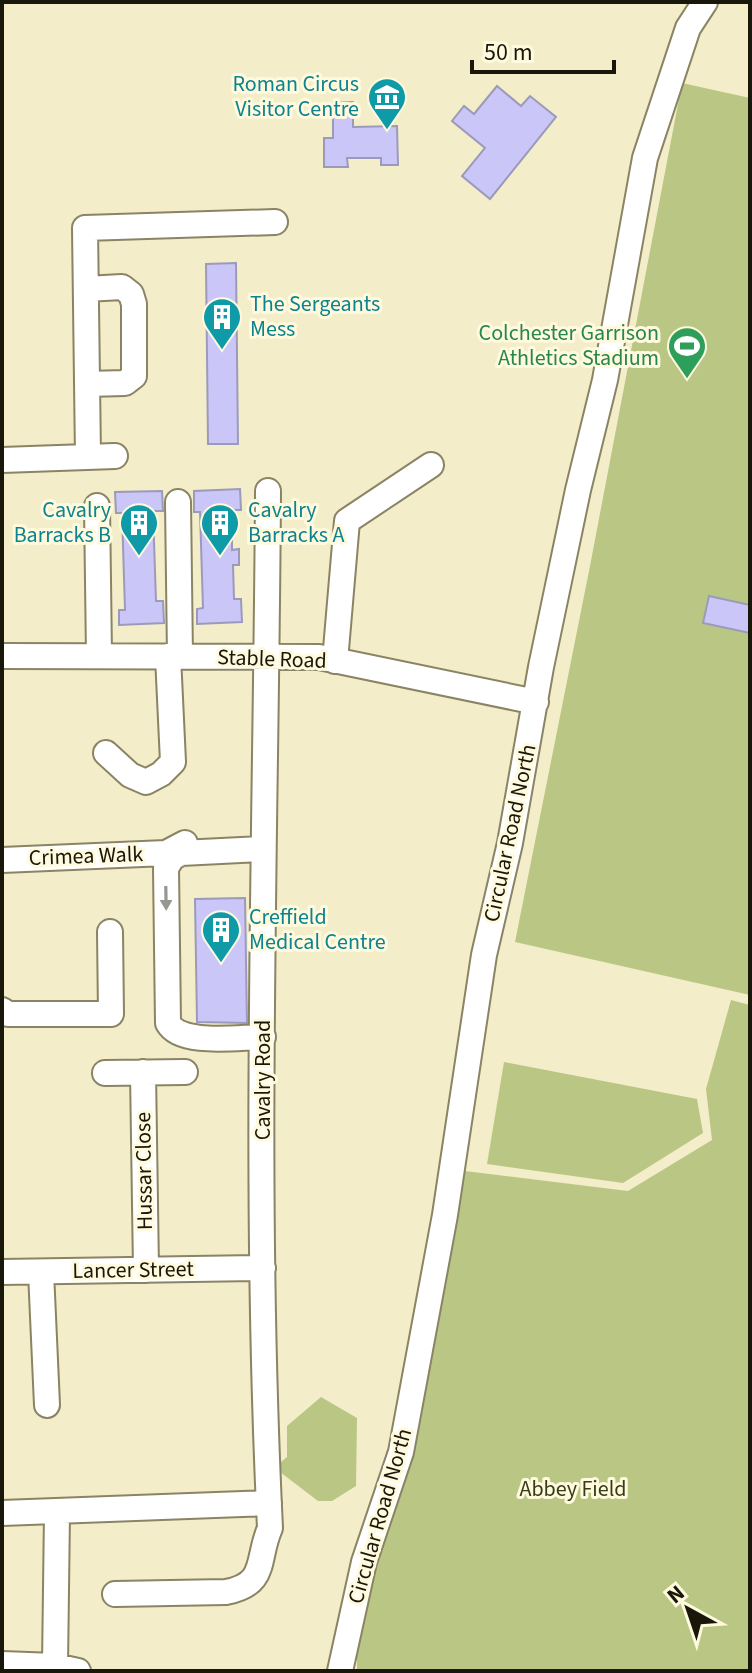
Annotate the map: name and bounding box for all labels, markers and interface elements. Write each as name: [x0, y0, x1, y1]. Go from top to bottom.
scale bar: [472, 24, 614, 74]
text: 50 m: [484, 35, 533, 70]
place label: Roman Circus Visitor Centre: [232, 68, 359, 125]
museum icon: Roman Circus Visitor Centre: [366, 76, 408, 131]
place label: The Sergeants Mess: [250, 288, 380, 345]
building icon: The Sergeants Mess: [201, 296, 243, 351]
place label: Colchester Garrison Athletics Stadium: [479, 317, 659, 374]
sports icon: Colchester Garrison Athletics Stadium: [666, 325, 708, 380]
place label: Cavalry Barracks B: [14, 494, 112, 551]
place label: Cavalry Barracks A: [248, 494, 344, 551]
building icon: Cavalry Barracks B: [118, 502, 160, 557]
building icon: Cavalry Barracks A: [199, 502, 241, 557]
street label: Stable Road: [217, 641, 327, 677]
street label: Circular Road North: [476, 741, 544, 925]
street label: Crimea Walk: [28, 838, 144, 874]
one-way arrow: [160, 886, 172, 911]
place label: Creffield Medical Centre: [249, 901, 386, 958]
building icon: Creffield Medical Centre: [200, 909, 242, 964]
street label: Cavalry Road: [247, 1020, 279, 1140]
street label: Hussar Close: [127, 1112, 161, 1230]
street label: Lancer Street: [72, 1253, 195, 1287]
street label: Circular Road North: [340, 1425, 420, 1607]
park label: Abbey Field: [520, 1473, 627, 1505]
north arrow: [648, 1569, 728, 1649]
text: N: [660, 1577, 692, 1611]

